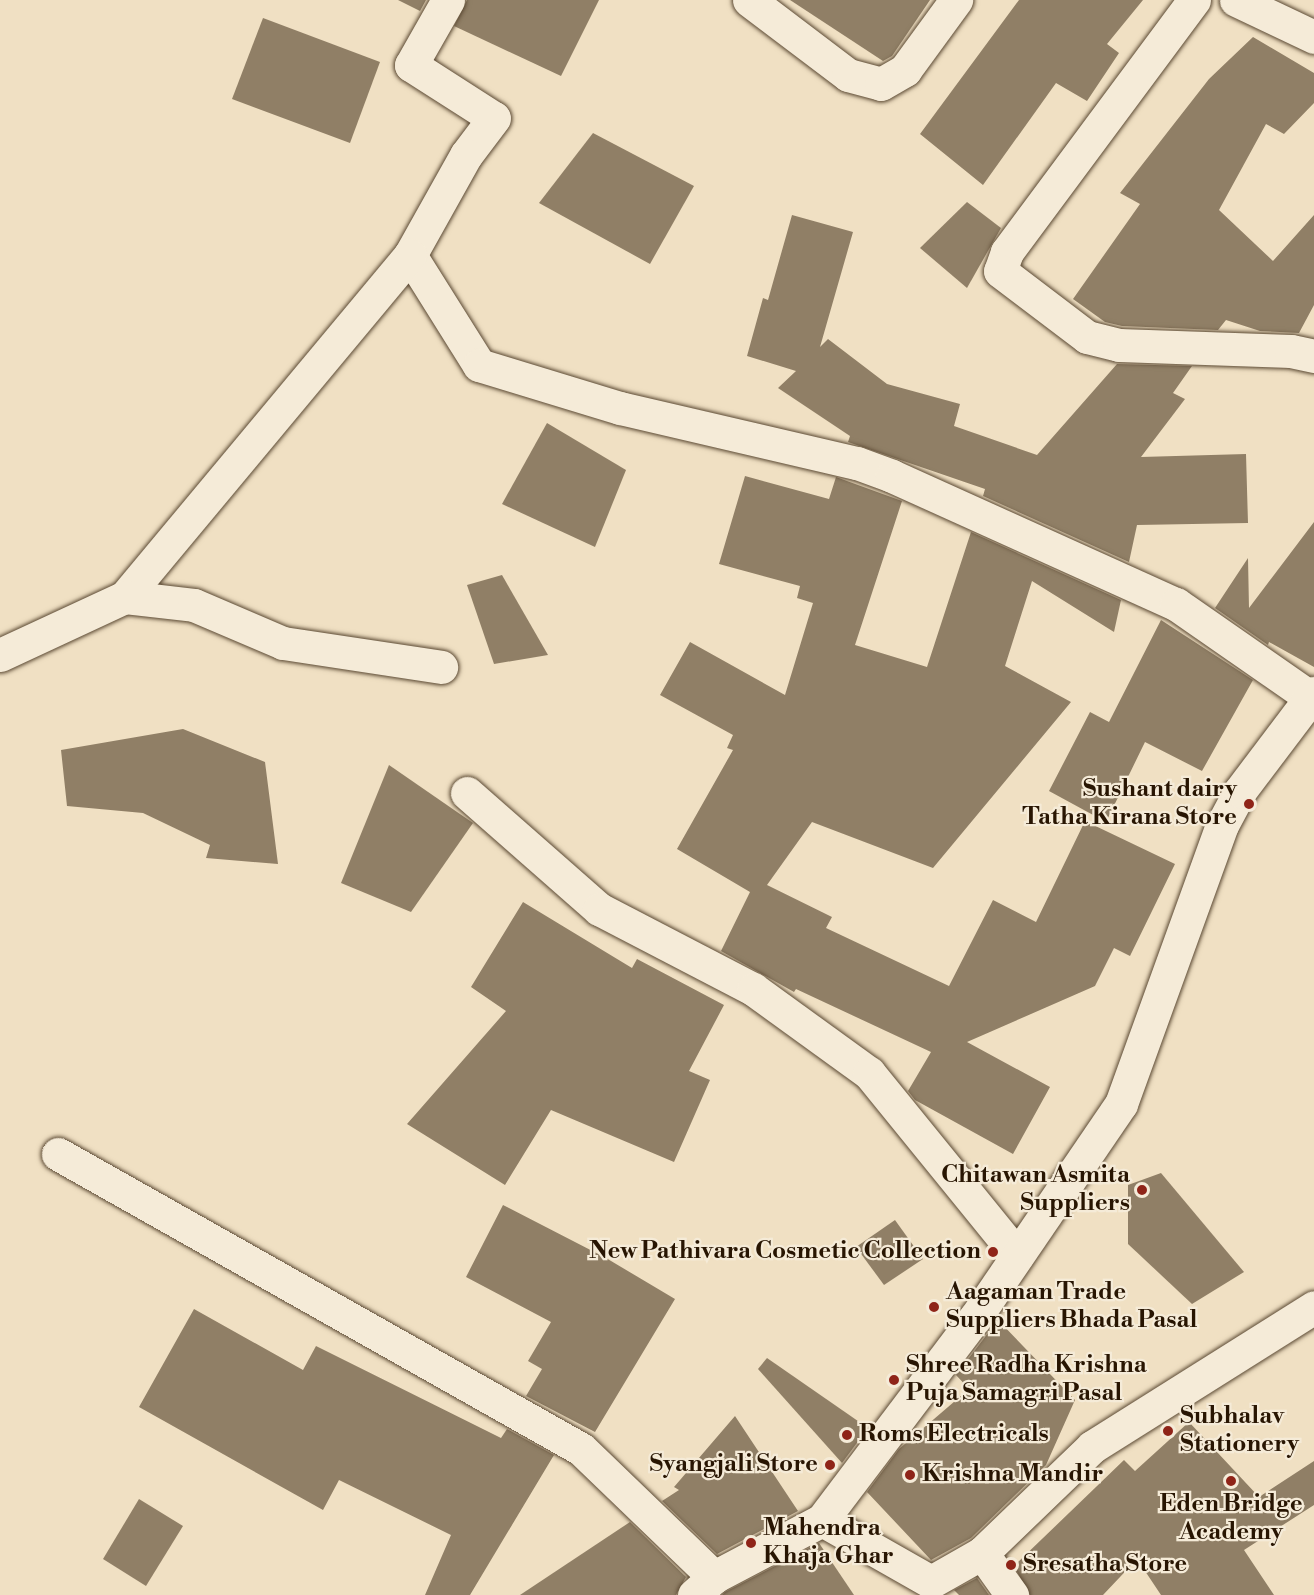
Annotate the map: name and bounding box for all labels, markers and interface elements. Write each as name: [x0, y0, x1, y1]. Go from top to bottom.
place label: Sushant dairy Tatha Kirana Store: [1022, 776, 1237, 832]
marker: Sushant dairy Tatha Kirana Store: [1242, 797, 1256, 811]
place label: Chitawan Asmita Suppliers: [941, 1162, 1130, 1218]
marker: Chitawan Asmita Suppliers: [1135, 1183, 1149, 1197]
place label: New Pathivara Cosmetic Collection: [589, 1238, 981, 1266]
marker: New Pathivara Cosmetic Collection: [986, 1245, 1000, 1259]
place label: Aagaman Trade Suppliers Bhada Pasal: [946, 1279, 1197, 1335]
marker: Aagaman Trade Suppliers Bhada Pasal: [927, 1300, 941, 1314]
place label: Shree Radha Krishna Puja Samagri Pasal: [906, 1352, 1147, 1408]
marker: Shree Radha Krishna Puja Samagri Pasal: [887, 1373, 901, 1387]
place label: Subhalav Stationery: [1180, 1403, 1299, 1459]
place label: Roms Electricals: [859, 1421, 1049, 1449]
marker: Subhalav Stationery: [1161, 1424, 1175, 1438]
marker: Roms Electricals: [840, 1428, 854, 1442]
place label: Syangjali Store: [650, 1451, 818, 1479]
marker: Syangjali Store: [823, 1458, 837, 1472]
place label: Krishna Mandir: [922, 1461, 1103, 1489]
marker: Krishna Mandir: [903, 1468, 917, 1482]
marker: Eden Bridge Academy: [1224, 1474, 1238, 1488]
place label: Eden Bridge Academy: [1159, 1491, 1303, 1547]
place label: Mahendra Khaja Ghar: [763, 1515, 894, 1571]
marker: Mahendra Khaja Ghar: [744, 1536, 758, 1550]
place label: Sresatha Store: [1023, 1551, 1187, 1579]
marker: Sresatha Store: [1004, 1558, 1018, 1572]

